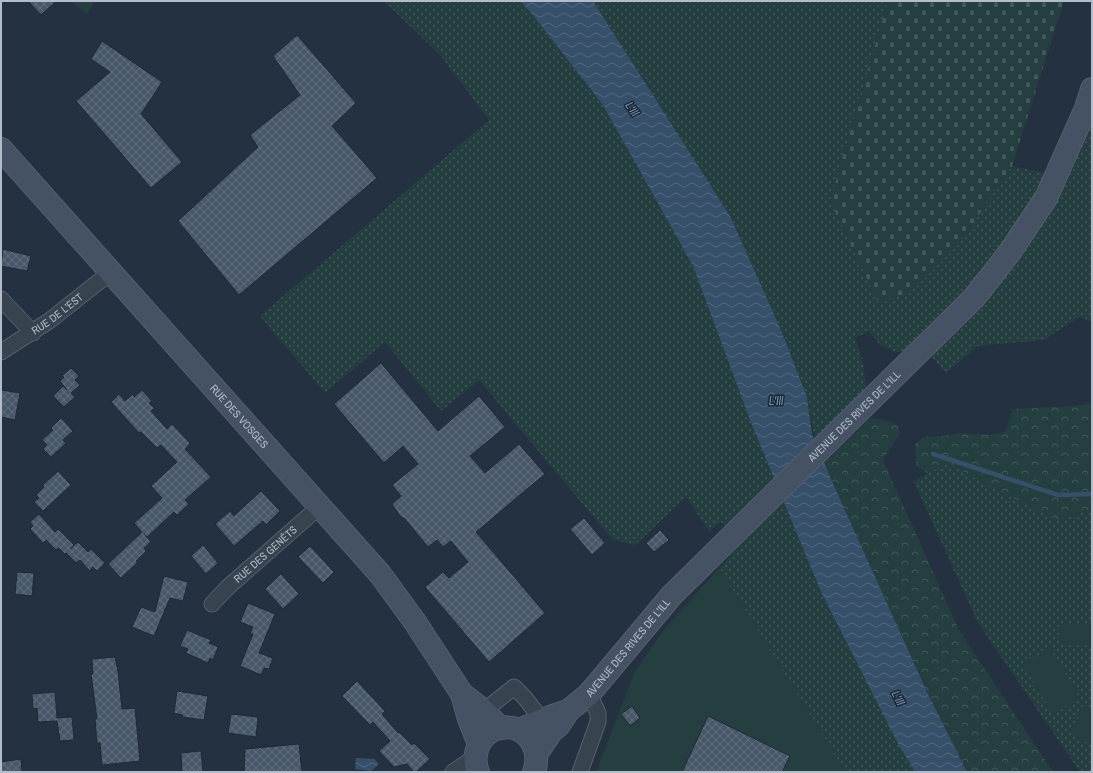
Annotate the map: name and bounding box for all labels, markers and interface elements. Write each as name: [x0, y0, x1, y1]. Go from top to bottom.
water label: L'Ill: [621, 99, 643, 120]
street label: RUE DE L'EST: [29, 290, 86, 338]
street label: AVENUE DES RIVES DE L'ILL: [804, 367, 903, 465]
street label: RUE DES VOSGES: [207, 381, 271, 451]
water label: L'Ill: [769, 393, 784, 409]
street label: RUE DES GENÊTS: [231, 523, 300, 586]
street label: AVENUE DES RIVES DE L'ILL: [582, 596, 673, 700]
water label: L'Ill: [888, 688, 909, 709]

